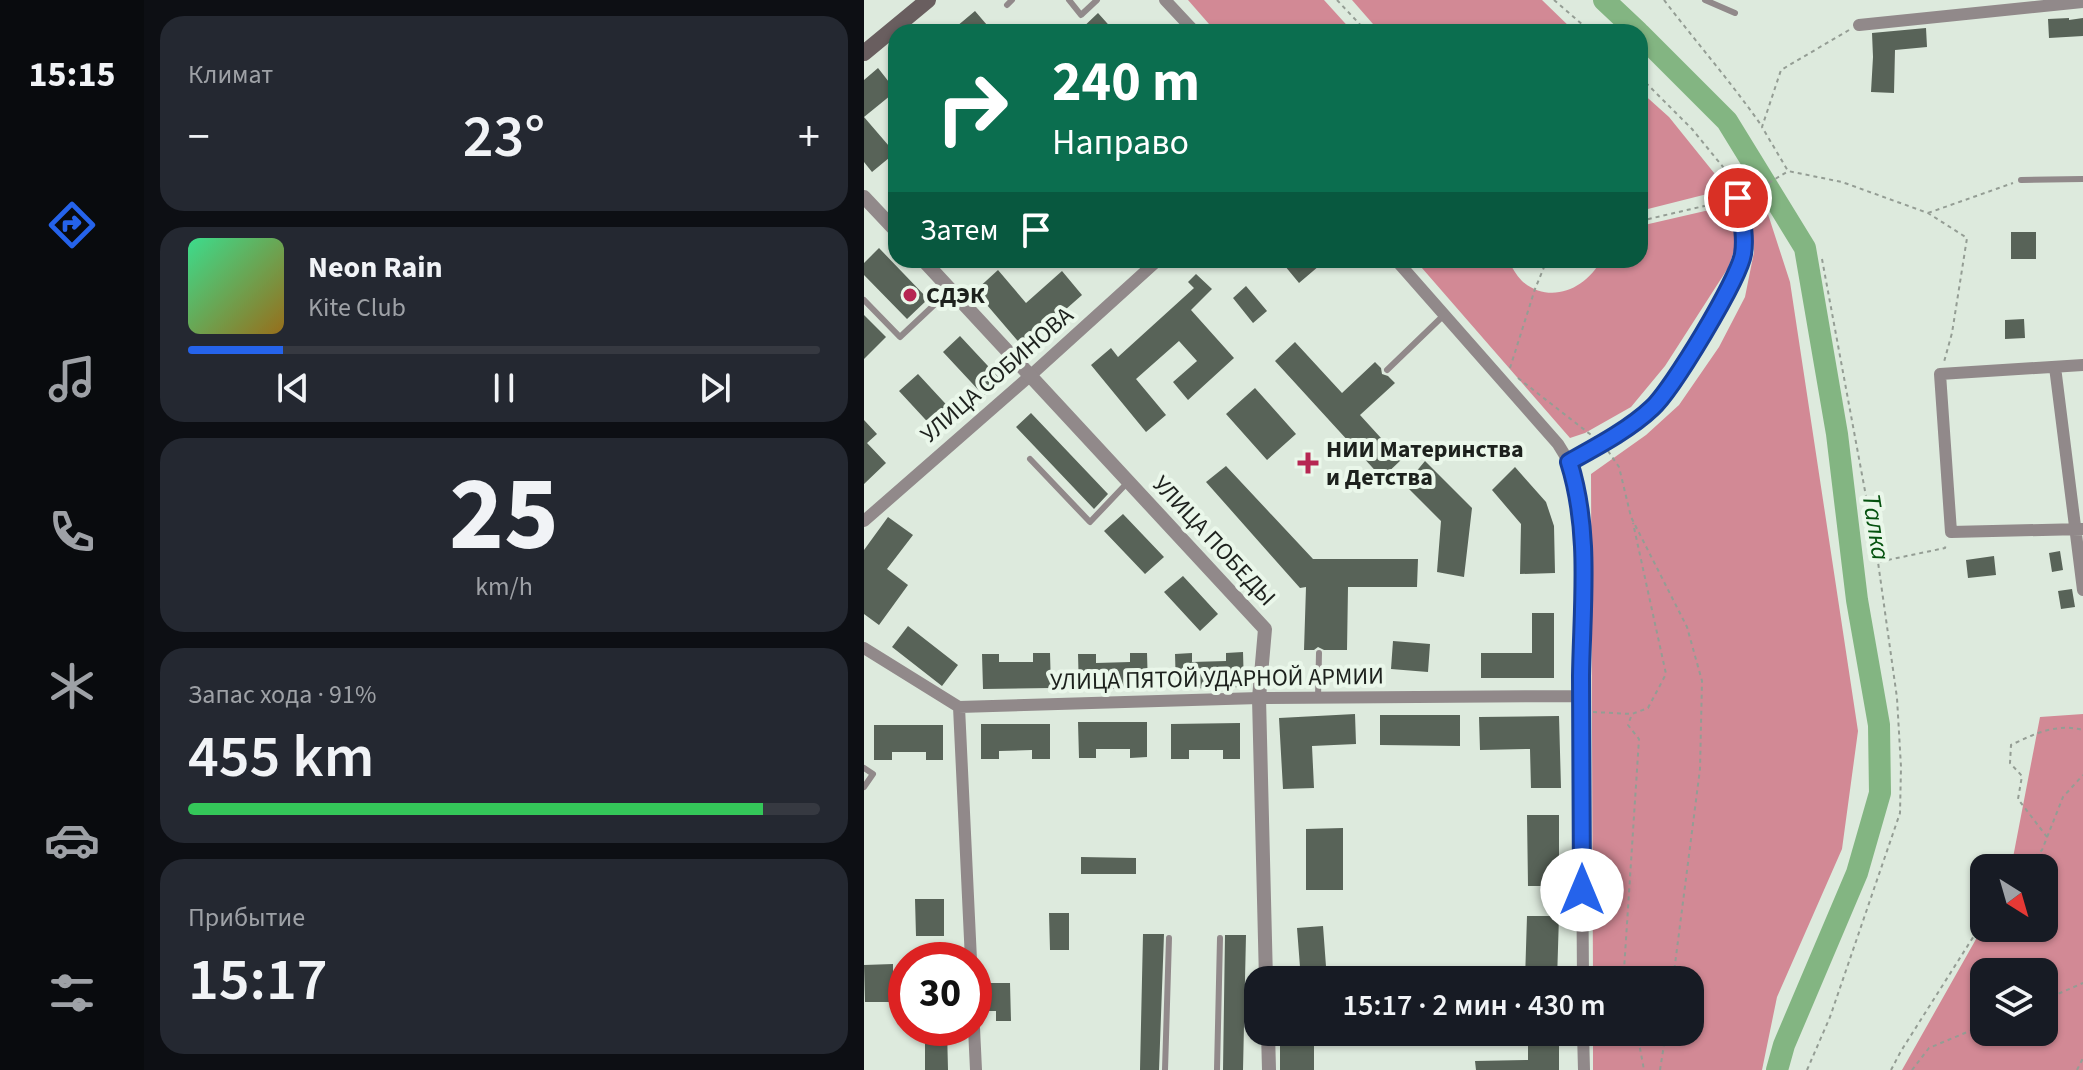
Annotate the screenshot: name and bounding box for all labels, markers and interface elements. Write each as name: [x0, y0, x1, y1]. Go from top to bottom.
text: 240 m: [1052, 43, 1200, 122]
text: 15:15: [29, 49, 115, 100]
text: Климат: [188, 56, 273, 93]
icon: right: [920, 56, 1024, 160]
text: 23°: [463, 95, 545, 180]
text: −: [188, 106, 210, 169]
text: +: [798, 106, 820, 169]
text: Направо: [1052, 117, 1189, 168]
pin: [1704, 164, 1772, 232]
icon: arrive: [1716, 176, 1760, 220]
icon: directions: [44, 197, 100, 253]
icon: arrive: [1014, 208, 1058, 252]
text: Затем: [920, 209, 998, 252]
text: Neon Rain: [308, 246, 443, 289]
place label: СДЭК: [926, 278, 985, 313]
marker: СДЭК: [901, 286, 919, 304]
text: Kite Club: [308, 289, 406, 326]
street label: УЛИЦА СОБИНОВА: [913, 299, 1081, 451]
icon: music: [44, 351, 100, 407]
icon: previous: [271, 366, 315, 410]
icon: pause: [482, 366, 526, 410]
icon: next: [693, 366, 737, 410]
place label: НИИ Материнства и Детства: [1326, 432, 1524, 495]
text: 25: [449, 442, 559, 590]
marker: НИИ Материнства и Детства: [1297, 452, 1319, 474]
street label: УЛИЦА ПОБЕДЫ: [1144, 468, 1284, 614]
water label: Талка: [1852, 491, 1900, 563]
icon: phone: [44, 504, 100, 560]
text: km/h: [475, 568, 533, 605]
icon: climate: [44, 658, 100, 714]
street label: УЛИЦА ПЯТОЙ УДАРНОЙ АРМИИ: [1050, 659, 1384, 699]
text: Запас хода · 91%: [188, 676, 376, 713]
text: 455 km: [188, 715, 374, 800]
icon: car: [44, 812, 100, 868]
position arrow: [1540, 848, 1624, 932]
north arrow: [1970, 854, 2058, 942]
map controls: [1970, 854, 2058, 1046]
text: Прибытие: [188, 899, 305, 936]
text: 15:17: [188, 938, 328, 1023]
speed limit sign: 30: [888, 942, 992, 1046]
button: layers: [1970, 958, 2058, 1046]
icon: filters: [44, 965, 100, 1021]
text: 15:17 · 2 мин · 430 m: [1343, 984, 1605, 1027]

